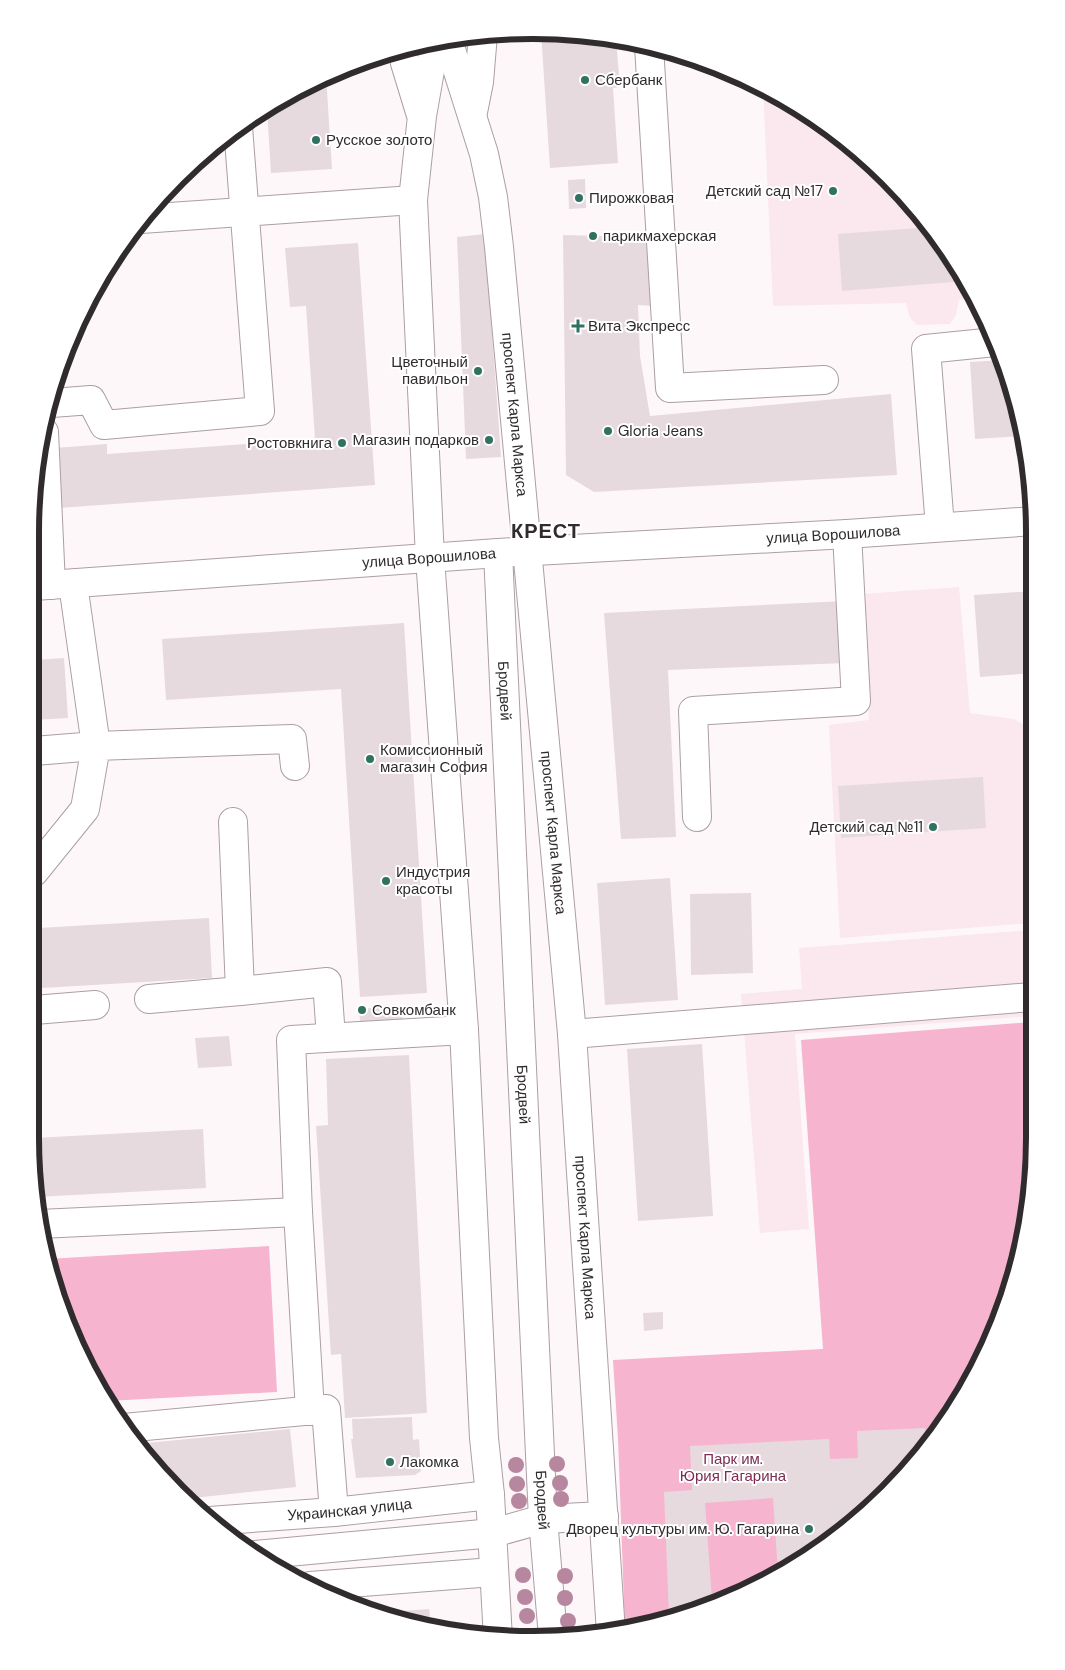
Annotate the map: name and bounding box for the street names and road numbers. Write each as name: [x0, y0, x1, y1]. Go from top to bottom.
street label: проспект Карла Маркса: [497, 332, 532, 498]
street label: улица Ворошилова: [766, 520, 902, 548]
street label: улица Ворошилова: [361, 543, 497, 573]
street label: Бродвей: [493, 661, 516, 721]
street label: проспект Карла Маркса: [536, 750, 571, 916]
street label: Бродвей: [512, 1064, 535, 1125]
street label: проспект Карла Маркса: [570, 1155, 601, 1321]
street label: Бродвей: [531, 1470, 554, 1531]
street label: Украинская улица: [287, 1494, 413, 1525]

